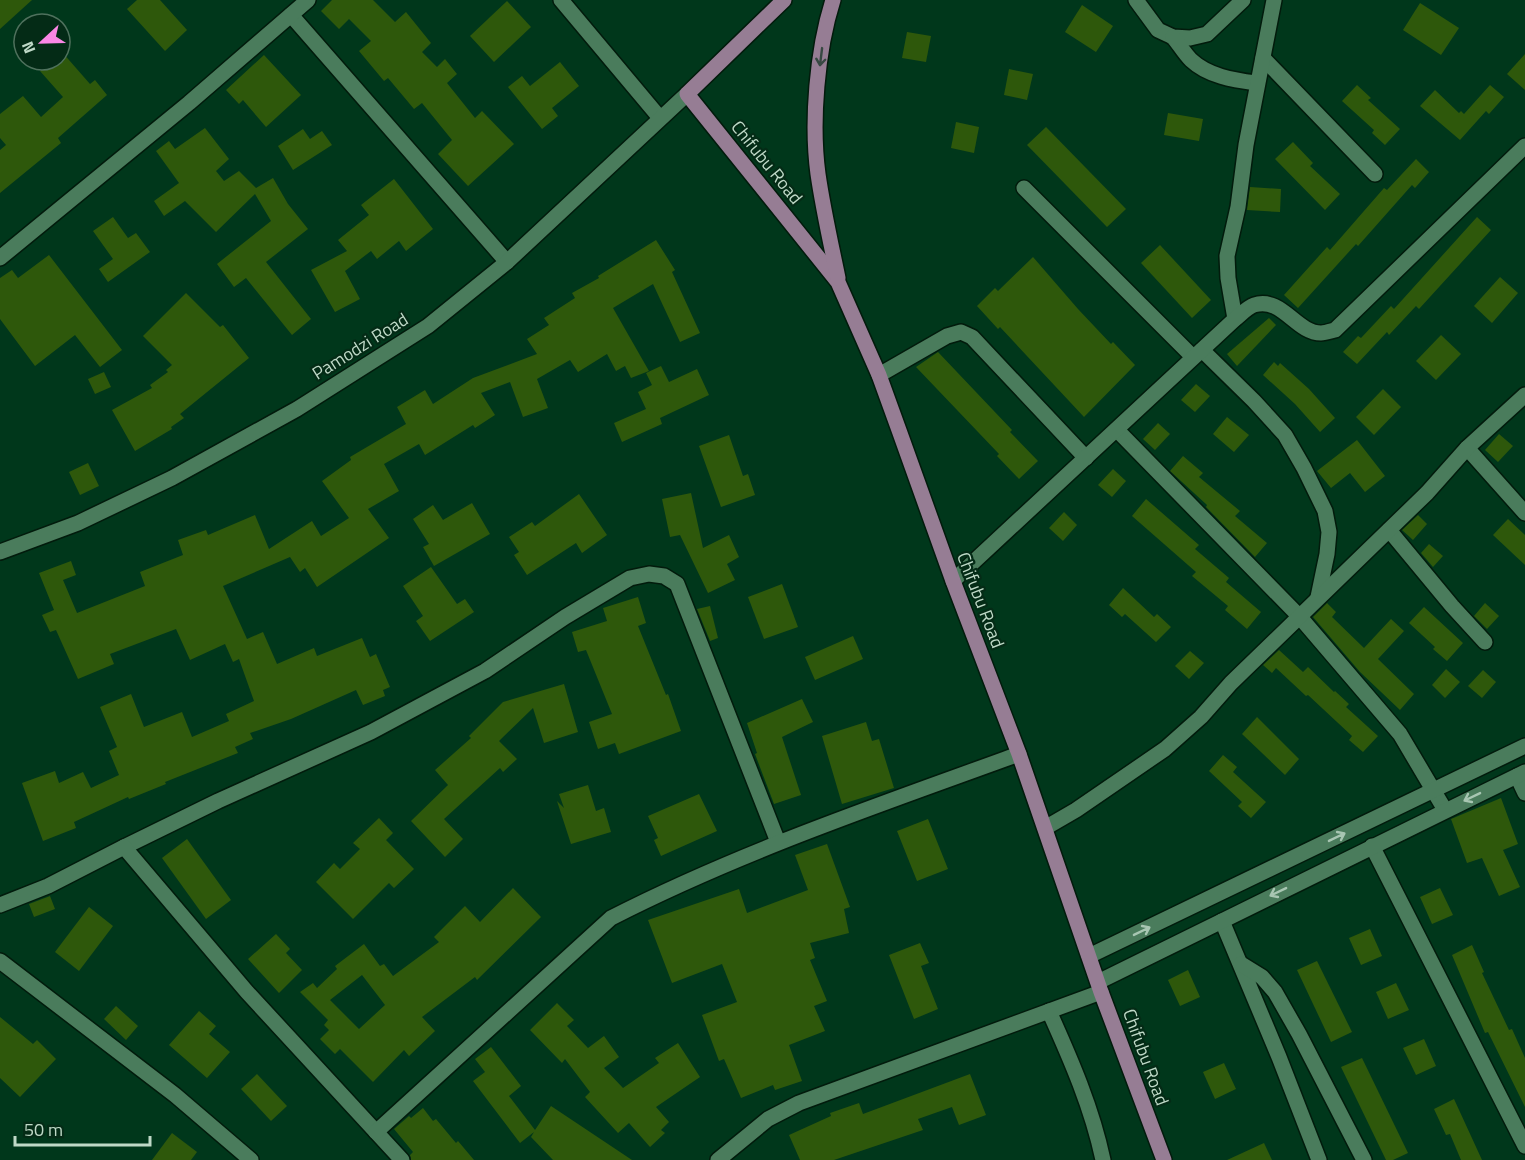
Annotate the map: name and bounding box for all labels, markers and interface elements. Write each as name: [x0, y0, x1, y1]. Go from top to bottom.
north arrow: [12, 12, 72, 72]
text: N: [15, 38, 41, 57]
one-way arrow: [815, 47, 826, 66]
street label: Chifubu Road: [725, 114, 809, 210]
street label: Pamodzi Road: [307, 306, 413, 386]
street label: Chifubu Road: [950, 548, 1012, 652]
one-way arrow: [1464, 792, 1482, 804]
one-way arrow: [1327, 831, 1345, 843]
one-way arrow: [1270, 887, 1288, 898]
one-way arrow: [1132, 924, 1150, 936]
street label: Chifubu Road: [1116, 1005, 1176, 1109]
scale bar: [15, 1109, 150, 1147]
text: 50 m: [24, 1116, 63, 1143]

